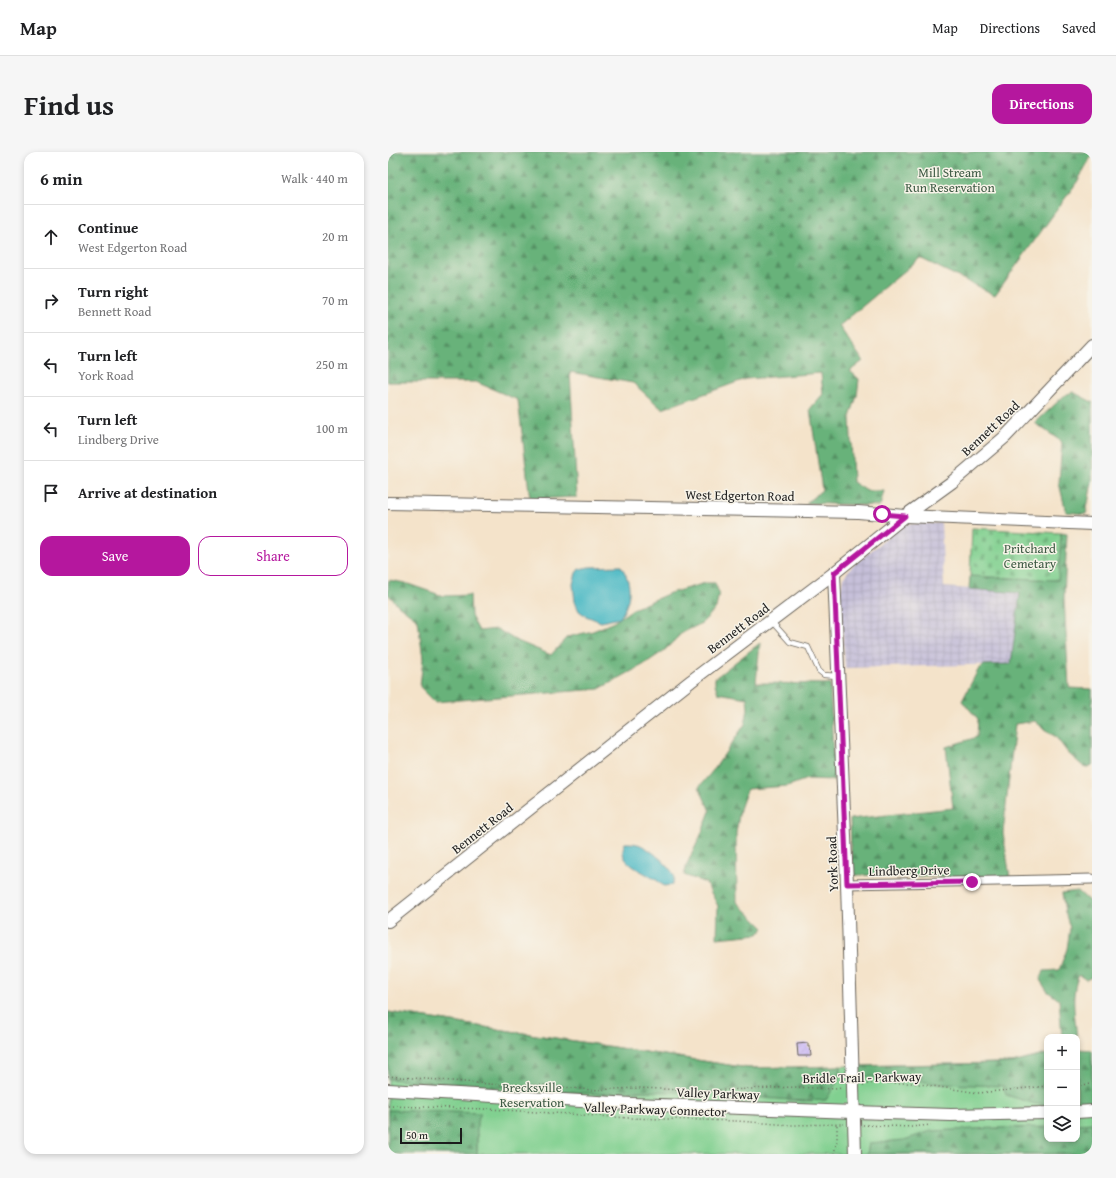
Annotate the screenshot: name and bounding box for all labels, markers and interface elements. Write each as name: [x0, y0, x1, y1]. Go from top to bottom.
text: Map: [20, 14, 57, 42]
text: Map: [932, 18, 958, 38]
text: Directions: [980, 18, 1040, 38]
text: Saved: [1062, 18, 1096, 38]
text: Find us: [24, 84, 114, 125]
button: Directions: [992, 84, 1092, 124]
park label: Mill Stream Run Reservation: [905, 163, 995, 197]
text: 6 min: [40, 166, 82, 191]
text: Walk · 440 m: [281, 169, 348, 188]
text: Continue: [78, 217, 139, 238]
icon: ahead: [40, 226, 62, 248]
text: 20 m: [322, 227, 348, 246]
text: West Edgerton Road: [78, 238, 187, 257]
text: Turn right: [78, 281, 149, 302]
icon: right: [40, 290, 62, 312]
text: 70 m: [322, 291, 348, 310]
text: Bennett Road: [78, 302, 151, 321]
text: Turn left: [78, 345, 137, 366]
icon: left: [40, 354, 62, 376]
text: 250 m: [316, 355, 348, 374]
text: York Road: [78, 366, 134, 385]
street label: Bennett Road: [957, 396, 1024, 460]
text: Turn left: [78, 409, 137, 430]
icon: left: [40, 418, 62, 440]
text: 100 m: [316, 419, 348, 438]
text: Lindberg Drive: [78, 430, 159, 449]
icon: arrive: [40, 482, 62, 504]
text: Arrive at destination: [78, 482, 217, 503]
street label: West Edgerton Road: [685, 485, 795, 506]
route start: [873, 505, 891, 523]
button: Save: [40, 536, 190, 576]
button: Share: [198, 536, 348, 576]
park label: Pritchard Cemetary: [1004, 539, 1057, 573]
street label: Bennett Road: [703, 599, 773, 658]
street label: Bennett Road: [448, 798, 517, 858]
street label: York Road: [822, 836, 843, 892]
street label: Lindberg Drive: [868, 860, 950, 881]
route end: [963, 873, 981, 891]
map controls: [1044, 1034, 1080, 1142]
button: +: [1044, 1034, 1080, 1070]
street label: Bridle Trail - Parkway: [802, 1067, 922, 1088]
button: −: [1044, 1070, 1080, 1106]
park label: Brecksville Reservation: [500, 1078, 565, 1112]
street label: Valley Parkway: [676, 1083, 760, 1104]
street label: Valley Parkway Connector: [583, 1098, 727, 1122]
button: layers: [1044, 1106, 1080, 1142]
scale bar: [400, 1126, 462, 1145]
text: 50 m: [406, 1127, 428, 1143]

